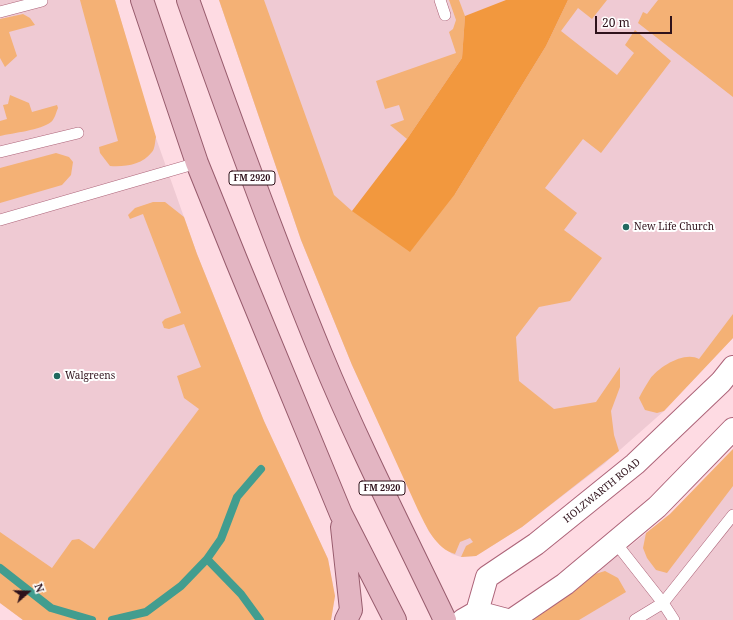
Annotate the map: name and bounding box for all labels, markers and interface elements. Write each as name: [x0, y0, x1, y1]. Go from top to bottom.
scale bar: [597, 8, 674, 34]
text: 20 m: [602, 14, 630, 31]
road number: FM 2920: [229, 171, 275, 185]
place label: New Life Church: [634, 221, 714, 233]
marker: New Life Church: [621, 222, 631, 232]
place label: Walgreens: [65, 370, 115, 382]
marker: Walgreens: [52, 371, 62, 381]
street label: HOLZWARTH ROAD: [561, 456, 643, 526]
road number: FM 2920: [359, 481, 405, 495]
north arrow: [8, 572, 48, 612]
text: N: [31, 581, 48, 594]

